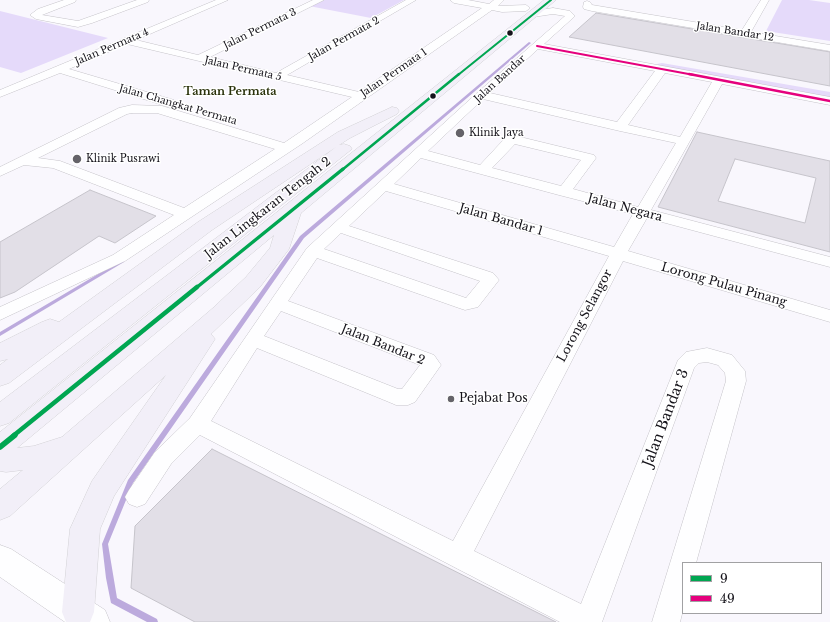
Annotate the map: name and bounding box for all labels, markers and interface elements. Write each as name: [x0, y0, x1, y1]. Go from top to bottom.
street label: Jalan Permata 3: [222, 6, 298, 52]
street label: Jalan Permata 2: [306, 15, 382, 63]
street label: Jalan Bandar 12: [695, 20, 775, 44]
street label: Jalan Permata 4: [73, 26, 151, 68]
unlabelled marker: [505, 28, 515, 38]
street label: Jalan Permata 1: [358, 46, 430, 100]
street label: Jalan Bandar: [472, 53, 528, 105]
street label: Jalan Permata 5: [203, 54, 283, 84]
street label: Jalan Changkat Permata: [118, 82, 238, 128]
district label: Taman Permata: [184, 85, 276, 99]
unlabelled marker: [428, 91, 438, 101]
marker: Klinik Jaya: [454, 127, 466, 139]
place label: Klinik Jaya: [469, 127, 524, 139]
marker: Klinik Pusrawi: [71, 153, 83, 165]
place label: Klinik Pusrawi: [86, 153, 160, 165]
street label: Jalan Lingkaran Tengah 2: [202, 154, 334, 262]
street label: Jalan Negara: [586, 191, 664, 225]
street label: Jalan Bandar 1: [457, 201, 545, 239]
street label: Lorong Pulau Pinang: [660, 260, 788, 310]
street label: Lorong Selangor: [554, 267, 616, 365]
street label: Jalan Bandar 2: [339, 322, 427, 368]
street label: Jalan Bandar 3: [640, 367, 692, 469]
place label: Pejabat Pos: [459, 392, 528, 406]
marker: Pejabat Pos: [446, 394, 456, 404]
legend: [682, 562, 822, 614]
text: 9: [720, 571, 728, 586]
text: 49: [720, 591, 735, 606]

